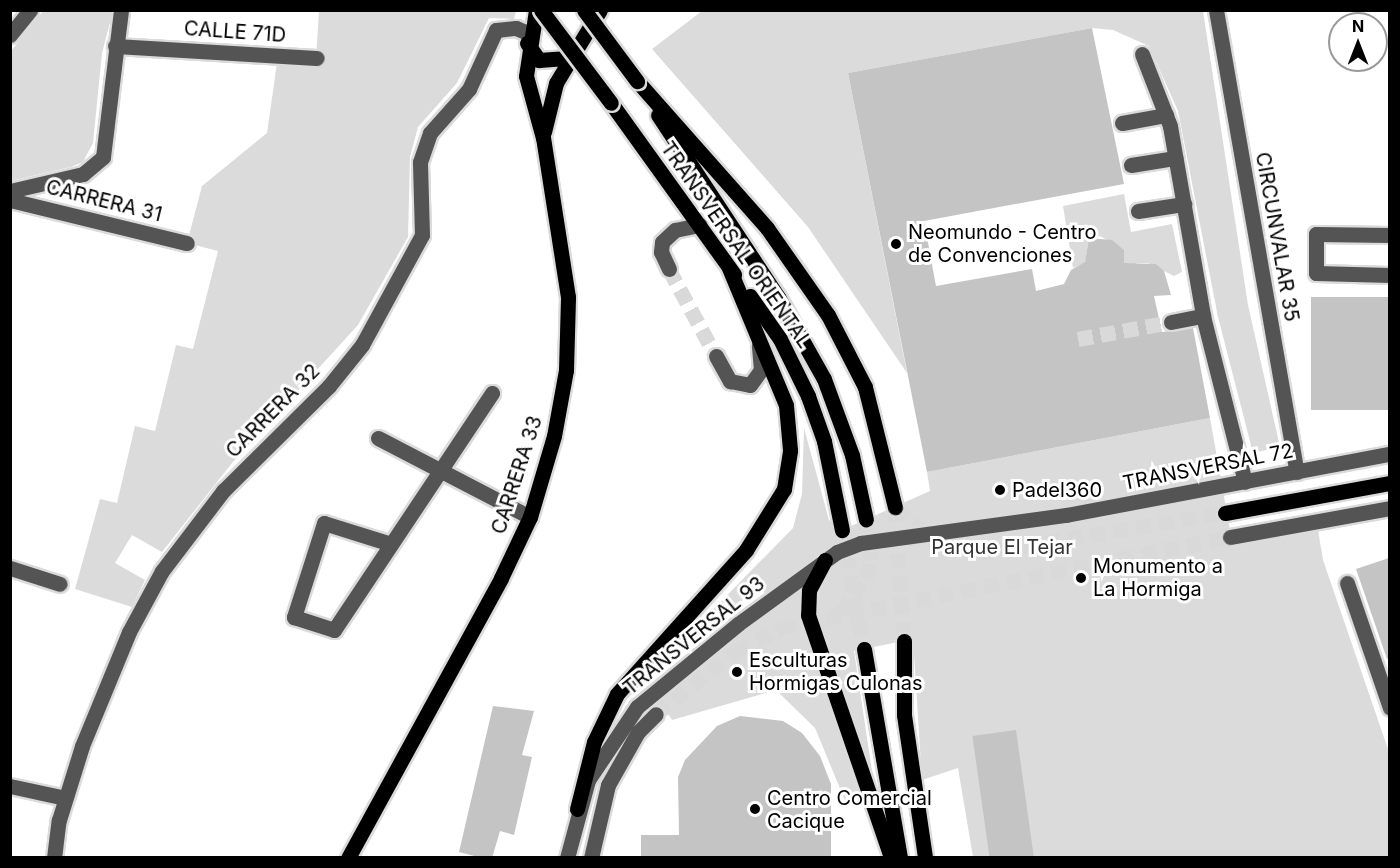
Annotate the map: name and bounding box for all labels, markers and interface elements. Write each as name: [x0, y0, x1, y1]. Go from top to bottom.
north arrow: [1328, 12, 1388, 72]
street label: CALLE 71D: [183, 16, 287, 48]
text: N: [1352, 16, 1364, 36]
street label: TRANSVERSAL ORIENTAL: [655, 137, 817, 353]
street label: CIRCUNVALAR 35: [1250, 150, 1304, 324]
street label: CARRERA 31: [44, 175, 164, 227]
place label: Neomundo - Centro de Convenciones: [908, 220, 1096, 267]
marker: Neomundo - Centro de Convenciones: [889, 237, 903, 251]
street label: CARRERA 32: [221, 359, 325, 463]
street label: CARRERA 33: [487, 413, 547, 537]
street label: TRANSVERSAL 72: [1121, 439, 1295, 495]
place label: Padel360: [1012, 478, 1102, 502]
marker: Padel360: [993, 483, 1007, 497]
park label: Parque El Tejar: [931, 535, 1073, 559]
place label: Monumento a La Hormiga: [1093, 554, 1223, 601]
marker: Monumento a La Hormiga: [1074, 571, 1088, 585]
street label: TRANSVERSAL 93: [619, 572, 769, 700]
place label: Esculturas Hormigas Culonas: [749, 648, 923, 695]
marker: Esculturas Hormigas Culonas: [730, 665, 744, 679]
place label: Centro Comercial Cacique: [767, 786, 932, 833]
marker: Centro Comercial Cacique: [748, 802, 762, 816]

